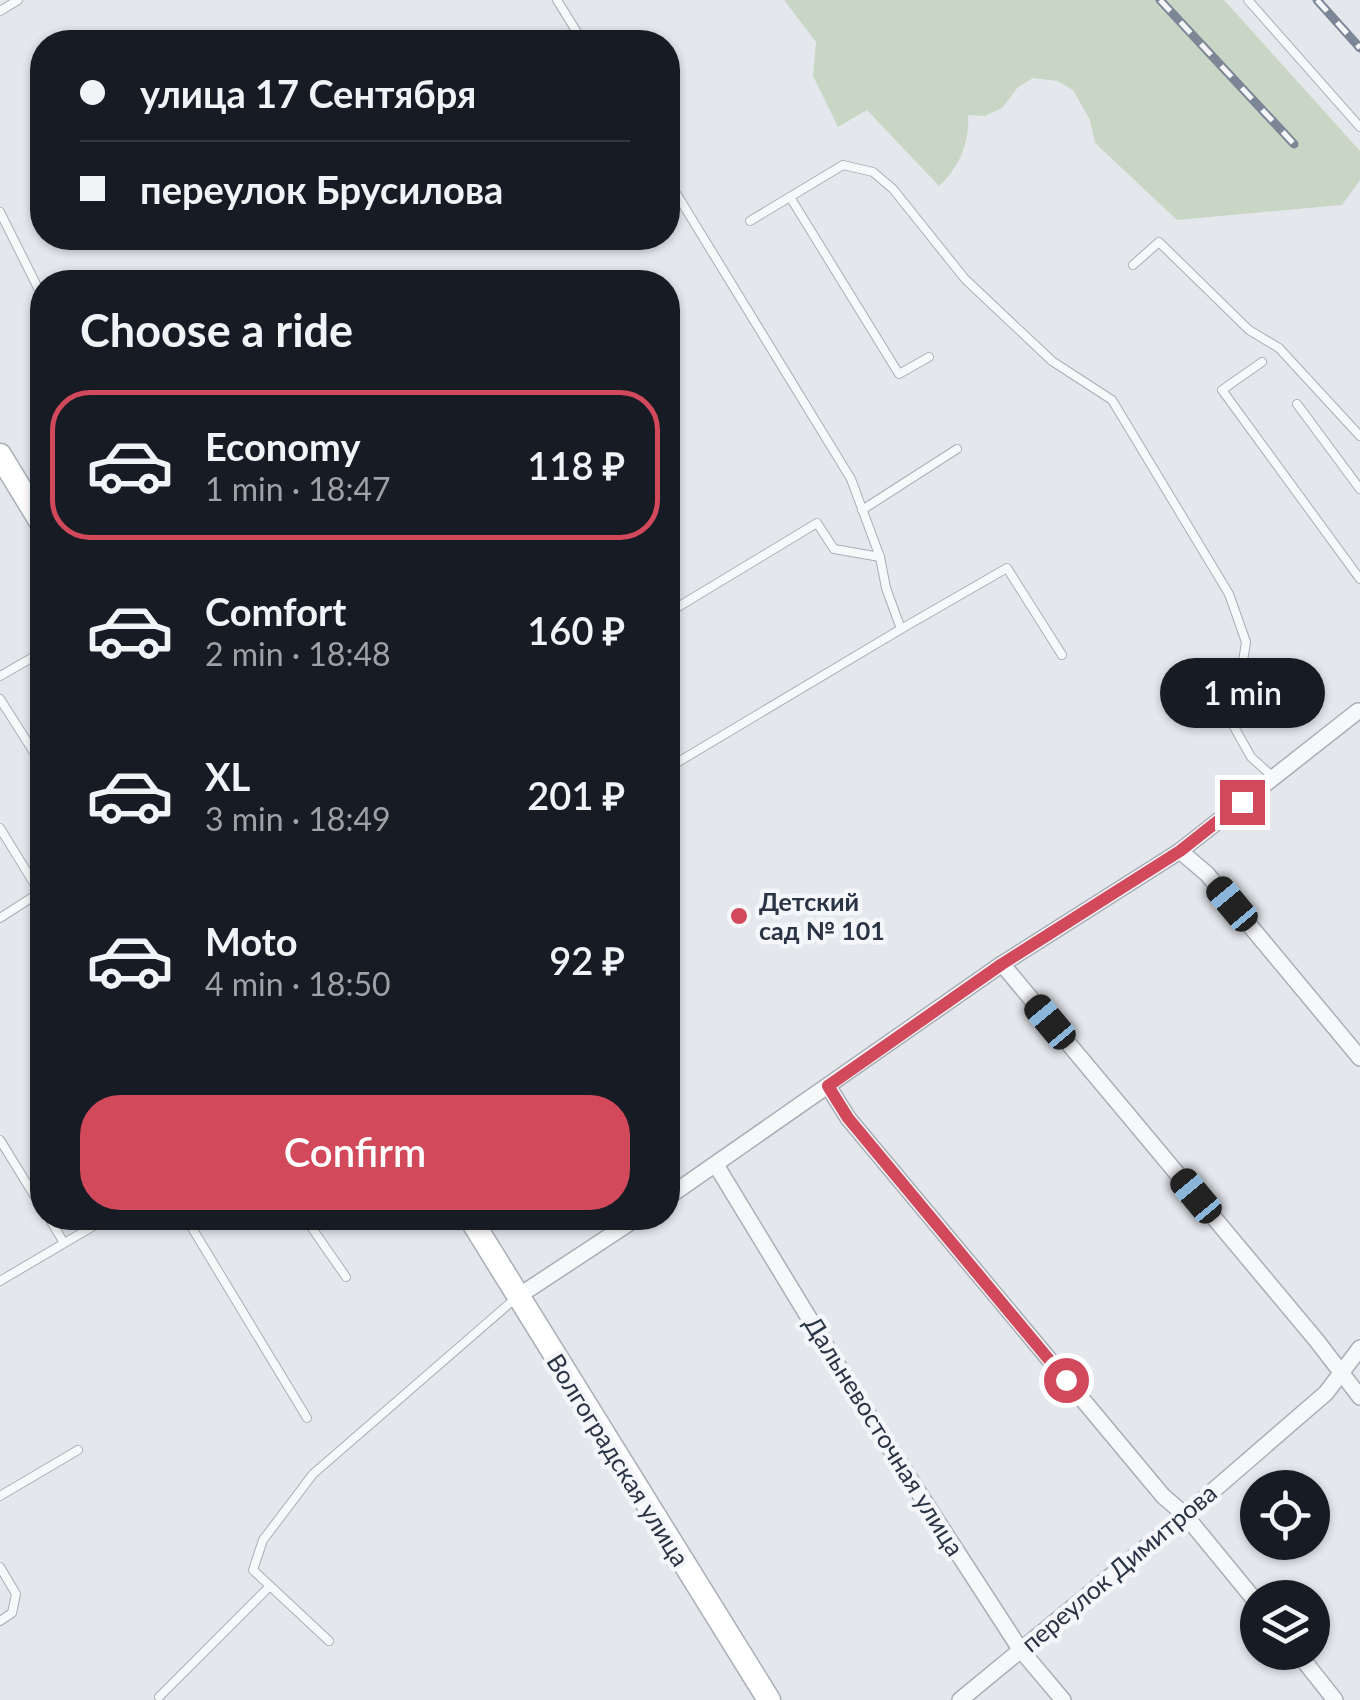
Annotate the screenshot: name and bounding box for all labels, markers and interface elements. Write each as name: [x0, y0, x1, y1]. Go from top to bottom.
text: улица 17 Сентября: [140, 70, 476, 116]
text: переулок Брусилова: [140, 166, 503, 212]
text: Choose a ride: [80, 303, 353, 357]
icon: car: [85, 420, 175, 510]
text: Economy: [205, 423, 360, 469]
text: 118 ₽: [527, 442, 625, 488]
text: 1 min · 18:47: [205, 469, 391, 508]
icon: car: [85, 585, 175, 675]
text: Comfort: [205, 588, 346, 634]
text: 160 ₽: [527, 607, 625, 653]
text: 2 min · 18:48: [205, 634, 391, 673]
callout: 1 min: [1160, 657, 1324, 727]
text: 1 min: [1203, 673, 1282, 712]
icon: car: [85, 750, 175, 840]
text: XL: [205, 753, 250, 799]
text: 201 ₽: [527, 772, 625, 818]
route end: [1220, 780, 1265, 825]
text: 3 min · 18:49: [205, 799, 391, 838]
car: [1201, 871, 1263, 937]
place label: Детский сад № 101: [759, 886, 885, 945]
marker: Детский сад № 101: [728, 905, 750, 927]
icon: car: [85, 915, 175, 1005]
text: Moto: [205, 918, 298, 964]
text: 92 ₽: [549, 937, 625, 983]
text: 4 min · 18:50: [205, 964, 391, 1003]
car: [1019, 989, 1081, 1055]
button: Confirm: [80, 1095, 630, 1210]
car: [1165, 1163, 1227, 1229]
street label: Дальневосточная улица: [799, 1310, 971, 1561]
street label: Волгоградская улица: [541, 1348, 696, 1571]
route start: [1044, 1358, 1089, 1403]
map controls: [1240, 1470, 1330, 1670]
button: locate: [1240, 1470, 1330, 1560]
street label: переулок Димитрова: [1015, 1477, 1222, 1658]
button: layers: [1240, 1580, 1330, 1670]

